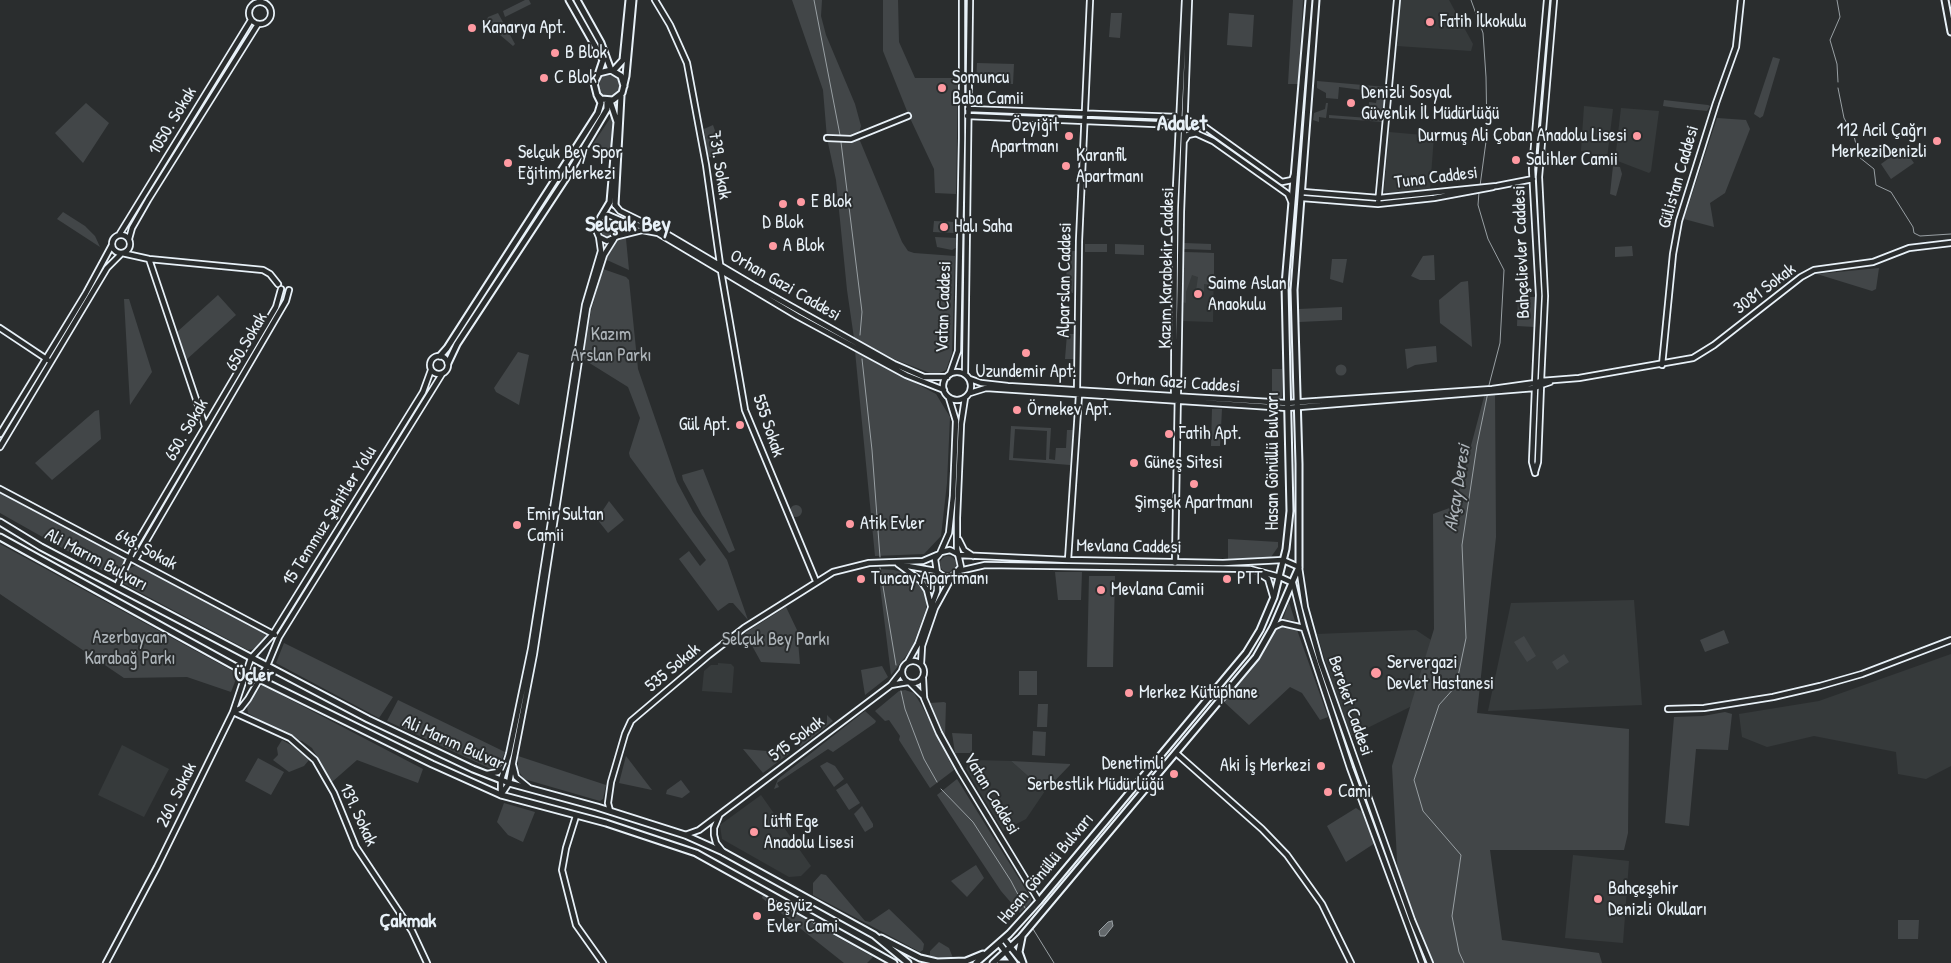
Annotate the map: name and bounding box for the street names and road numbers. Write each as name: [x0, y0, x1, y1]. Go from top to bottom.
street label: 1050. Sokak: [144, 83, 202, 159]
street label: Gülistan Caddesi: [1654, 123, 1704, 231]
street label: 739. Sokak: [703, 129, 735, 201]
street label: Tuna Caddesi: [1393, 162, 1479, 194]
street label: Bahçelievler Caddesi: [1509, 185, 1535, 319]
street label: Kazım Karabekir Caddesi: [1155, 187, 1179, 349]
street label: Alparslan Caddesi: [1053, 222, 1077, 338]
street label: Orhan Gazi Caddesi: [726, 246, 844, 326]
street label: 3081 Sokak: [1730, 259, 1800, 319]
street label: Vatan Caddesi: [932, 261, 956, 353]
street label: 650 Sokak: [222, 309, 272, 375]
street label: Orhan Gazi Caddesi: [1115, 368, 1241, 398]
street label: 555 Sokak: [747, 392, 789, 460]
street label: Hasan Gönüllü Bulvarı: [1262, 392, 1284, 530]
street label: 650. Sokak: [161, 395, 213, 465]
street label: 15 Temmuz Şehitler Yolu: [278, 442, 382, 590]
street label: Ali Marım Bulvarı: [41, 524, 151, 596]
street label: 648. Sokak: [111, 525, 181, 575]
street label: Mevlana Caddesi: [1076, 535, 1182, 559]
street label: 535 Sokak: [641, 639, 705, 697]
street label: Bereket Caddesi: [1323, 653, 1377, 759]
street label: Ali Marım Bulvarı: [399, 711, 511, 777]
street label: 515 Sokak: [765, 711, 829, 767]
street label: Vatan Caddesi: [958, 749, 1024, 839]
street label: 260. Sokak: [152, 759, 202, 831]
street label: 139. Sokak: [334, 780, 382, 850]
street label: Hasan Gönüllü Bulvarı: [993, 809, 1099, 929]

